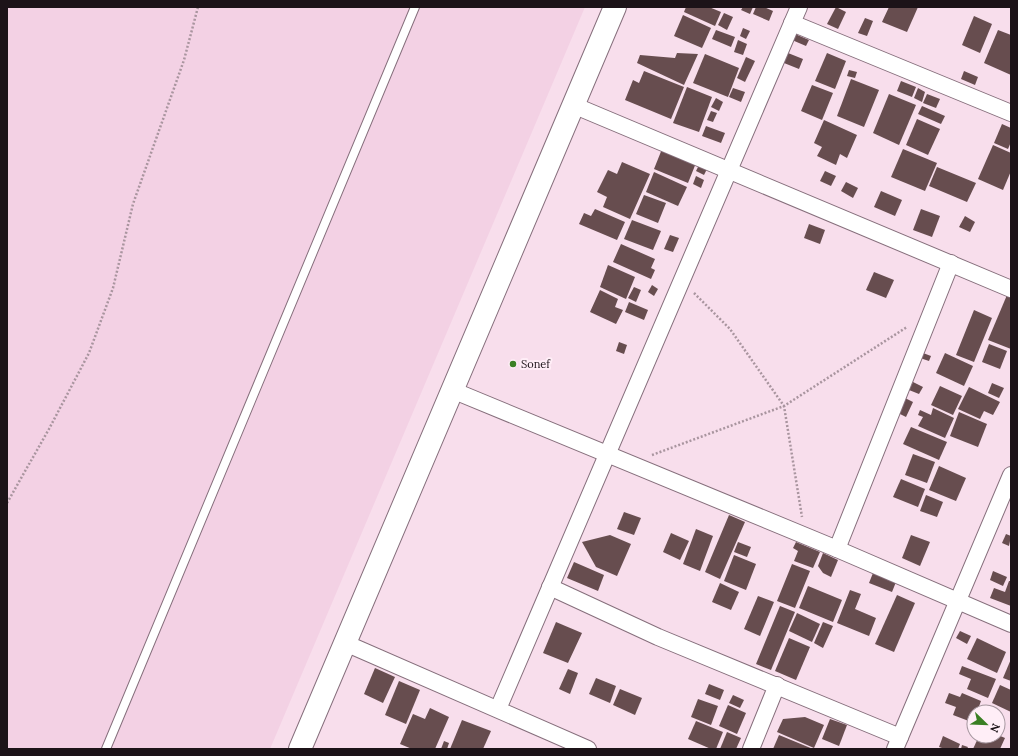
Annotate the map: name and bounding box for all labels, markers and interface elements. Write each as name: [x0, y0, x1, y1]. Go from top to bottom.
place label: Sonef: [521, 357, 551, 371]
marker: Sonef: [508, 359, 518, 369]
north arrow: [966, 704, 1006, 744]
text: N: [987, 721, 1003, 735]

